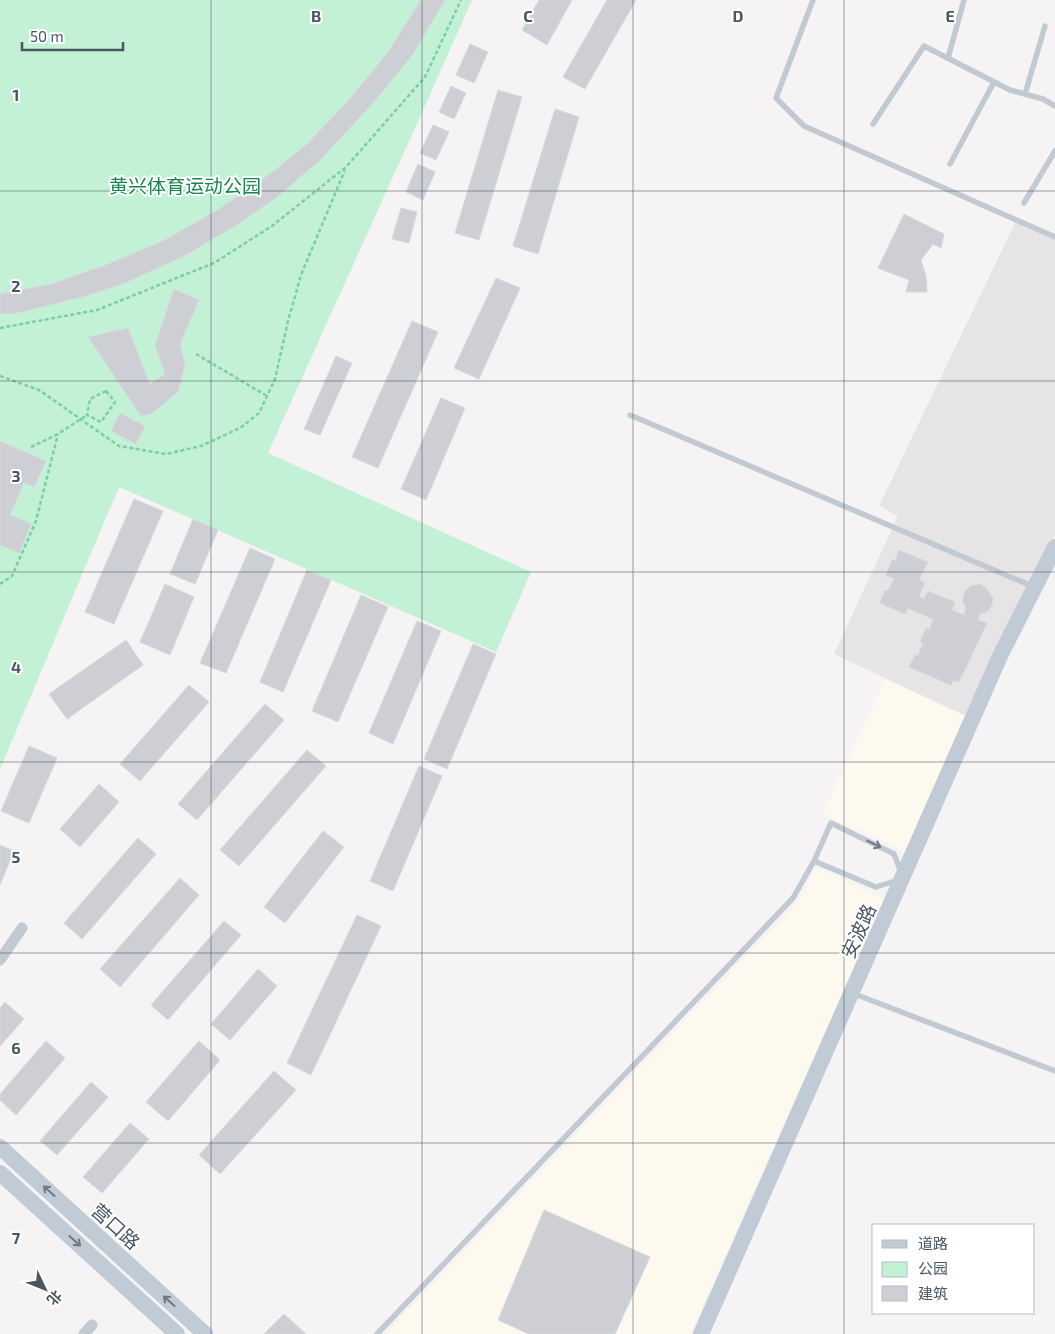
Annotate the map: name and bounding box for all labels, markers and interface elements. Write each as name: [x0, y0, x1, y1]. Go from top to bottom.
text: B: [311, 6, 321, 25]
text: C: [523, 6, 533, 25]
text: D: [733, 6, 744, 25]
text: E: [945, 6, 955, 25]
scale bar: [22, 20, 124, 52]
text: 50 m: [30, 27, 64, 45]
text: 1: [13, 85, 19, 104]
park label: 黄兴体育运动公园: [109, 174, 261, 197]
text: 2: [11, 276, 21, 295]
text: 3: [11, 466, 21, 485]
text: 4: [11, 657, 21, 676]
one-way arrow: [867, 839, 882, 849]
text: 5: [12, 847, 21, 866]
street label: 安波路: [836, 900, 880, 962]
text: 6: [11, 1038, 21, 1057]
one-way arrow: [43, 1186, 56, 1198]
street label: 营口路: [87, 1198, 145, 1254]
legend: [872, 1224, 1035, 1314]
text: 7: [12, 1228, 21, 1247]
text: 道路: [918, 1234, 948, 1252]
one-way arrow: [68, 1235, 81, 1247]
text: 公园: [918, 1259, 948, 1277]
north arrow: [20, 1264, 70, 1314]
text: 建筑: [918, 1284, 948, 1302]
text: 北: [44, 1287, 66, 1309]
one-way arrow: [162, 1295, 175, 1307]

